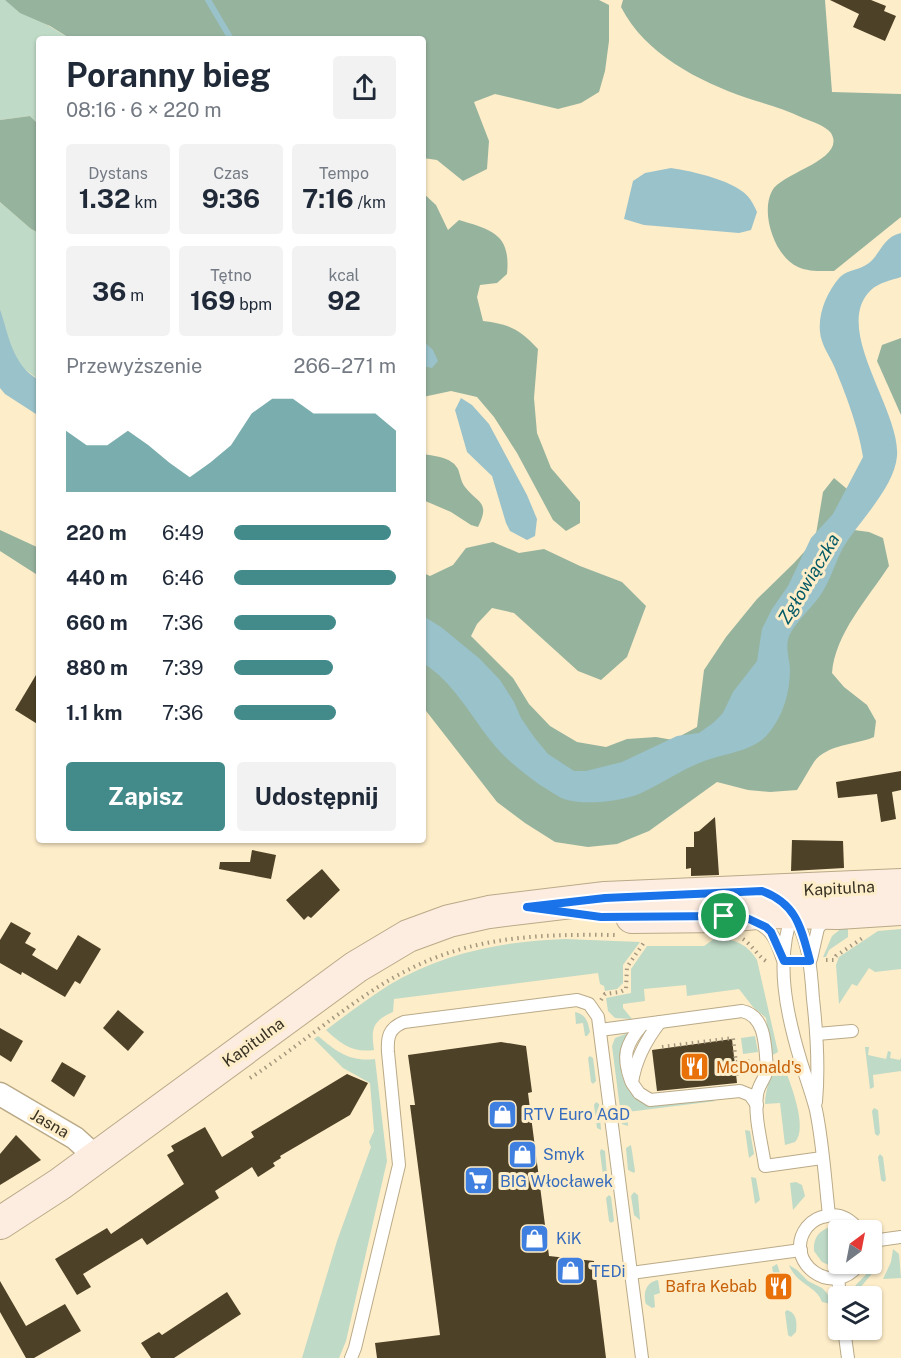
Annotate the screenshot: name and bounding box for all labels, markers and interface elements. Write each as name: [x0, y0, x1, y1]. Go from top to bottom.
text: Poranny bieg: [66, 56, 271, 94]
button: share: [333, 56, 396, 119]
text: 08:16 · 6 × 220 m: [66, 98, 222, 122]
text: Dystans: [88, 164, 148, 183]
text: Czas: [213, 164, 249, 183]
text: Tempo: [319, 164, 369, 183]
text: 1.32: [79, 183, 131, 214]
text: 9:36: [202, 183, 260, 214]
text: 7:16: [302, 183, 354, 214]
text: km: [131, 193, 157, 212]
text: /km: [354, 193, 386, 212]
text: Tętno: [210, 266, 252, 285]
text: kcal: [329, 266, 359, 285]
text: 36: [92, 276, 126, 307]
text: 169: [190, 285, 235, 316]
text: 92: [327, 285, 361, 316]
text: m: [126, 286, 144, 305]
text: bpm: [235, 295, 272, 314]
text: Przewyższenie: [66, 354, 202, 378]
text: 266–271 m: [294, 354, 396, 378]
text: 220 m: [66, 521, 127, 545]
text: 6:49: [162, 521, 204, 545]
water label: Zgłowiączka: [773, 530, 844, 628]
text: 440 m: [66, 566, 128, 590]
text: 6:46: [162, 566, 204, 590]
text: 660 m: [66, 611, 128, 635]
text: 7:36: [162, 611, 203, 635]
text: 880 m: [66, 656, 128, 680]
text: 7:39: [162, 656, 203, 680]
text: 1.1 km: [66, 701, 123, 725]
text: 7:36: [162, 701, 203, 725]
button: Zapisz: [66, 762, 225, 831]
button: Udostępnij: [237, 762, 396, 831]
street label: Kapitulna: [803, 877, 875, 900]
pin: [698, 890, 749, 941]
icon: arrive: [707, 899, 740, 932]
street label: Kapitulna: [219, 1014, 288, 1071]
restaurant icon: McDonald's: [679, 1051, 711, 1083]
place label: McDonald's: [716, 1058, 802, 1077]
shop icon: RTV Euro AGD: [486, 1098, 518, 1130]
street label: Jasna: [27, 1105, 72, 1142]
place label: RTV Euro AGD: [523, 1105, 630, 1124]
shop icon: Smyk: [506, 1138, 538, 1170]
place label: Smyk: [543, 1145, 585, 1164]
supermarket icon: BIG Włocławek: [463, 1165, 495, 1197]
place label: BIG Włocławek: [500, 1172, 613, 1191]
north arrow: [828, 1220, 882, 1274]
map controls: [828, 1220, 882, 1340]
shop icon: KiK: [519, 1222, 551, 1254]
place label: KiK: [556, 1229, 582, 1248]
shop icon: TEDi: [554, 1255, 586, 1287]
place label: TEDi: [591, 1262, 626, 1281]
restaurant icon: Bafra Kebab: [762, 1270, 794, 1302]
place label: Bafra Kebab: [665, 1277, 757, 1296]
button: layers: [828, 1286, 882, 1340]

